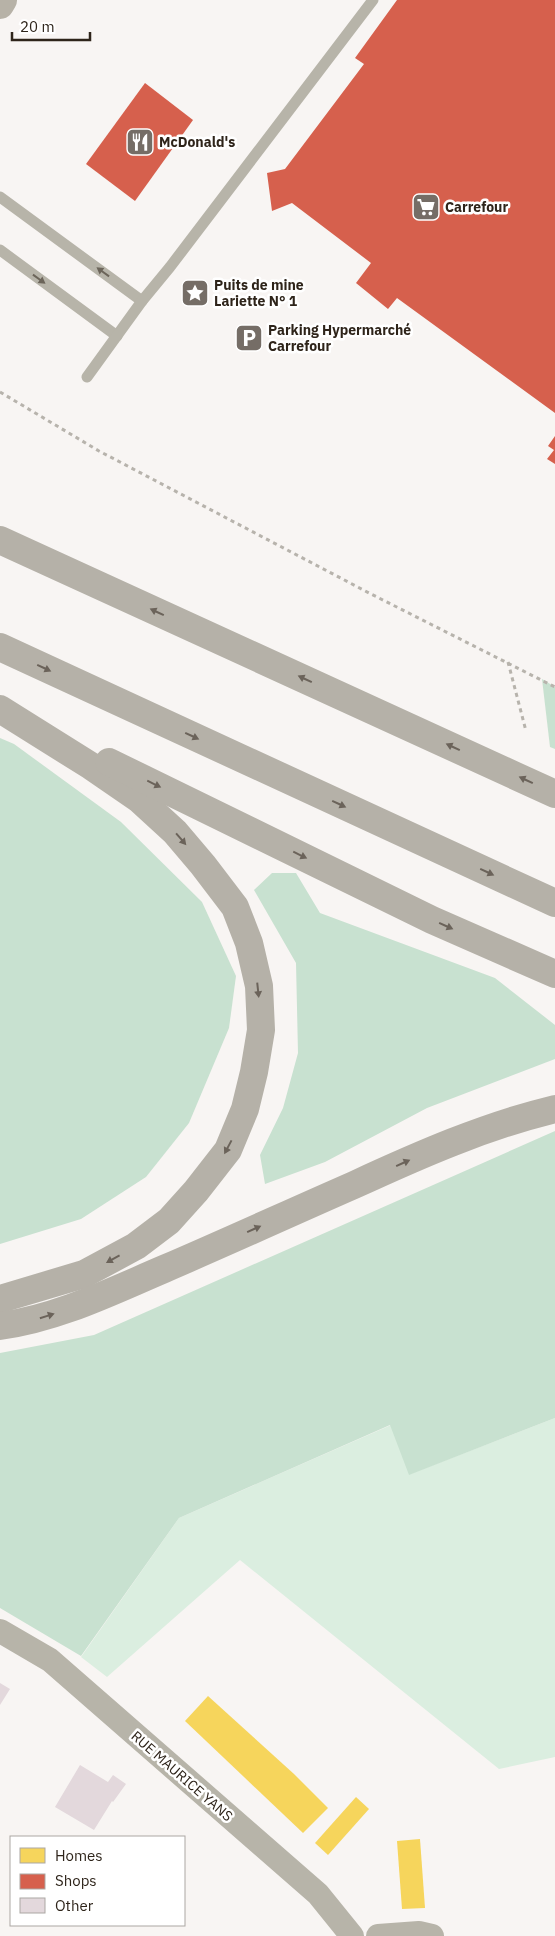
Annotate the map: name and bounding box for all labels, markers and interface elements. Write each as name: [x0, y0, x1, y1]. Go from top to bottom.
scale bar: [12, 10, 90, 42]
text: 20 m: [20, 17, 55, 36]
restaurant icon: McDonald's: [125, 127, 155, 157]
place label: McDonald's: [159, 133, 235, 151]
supermarket icon: Carrefour: [411, 192, 441, 222]
place label: Carrefour: [445, 198, 508, 216]
one-way arrow: [96, 267, 110, 277]
one-way arrow: [32, 273, 45, 284]
place label: Puits de mine Lariette N° 1: [214, 276, 304, 310]
place icon: Puits de mine Lariette N° 1: [180, 278, 210, 308]
place label: Parking Hypermarché Carrefour: [268, 321, 411, 355]
parking icon: Parking Hypermarché Carrefour: [234, 323, 264, 353]
one-way arrow: [150, 607, 165, 616]
one-way arrow: [37, 664, 51, 672]
one-way arrow: [298, 675, 312, 683]
one-way arrow: [185, 732, 199, 740]
one-way arrow: [446, 743, 460, 751]
one-way arrow: [519, 776, 533, 784]
one-way arrow: [147, 780, 161, 788]
one-way arrow: [332, 800, 346, 808]
one-way arrow: [175, 833, 186, 845]
one-way arrow: [293, 851, 307, 859]
one-way arrow: [480, 868, 494, 876]
one-way arrow: [439, 922, 453, 930]
one-way arrow: [255, 983, 263, 999]
one-way arrow: [224, 1140, 232, 1155]
one-way arrow: [396, 1158, 410, 1166]
one-way arrow: [247, 1225, 261, 1233]
one-way arrow: [105, 1255, 120, 1263]
one-way arrow: [40, 1311, 55, 1319]
street label: RUE MAURICE YANS: [128, 1727, 236, 1825]
legend: [10, 1836, 185, 1926]
text: Homes: [55, 1846, 103, 1865]
text: Shops: [55, 1871, 97, 1890]
text: Other: [55, 1896, 94, 1915]

